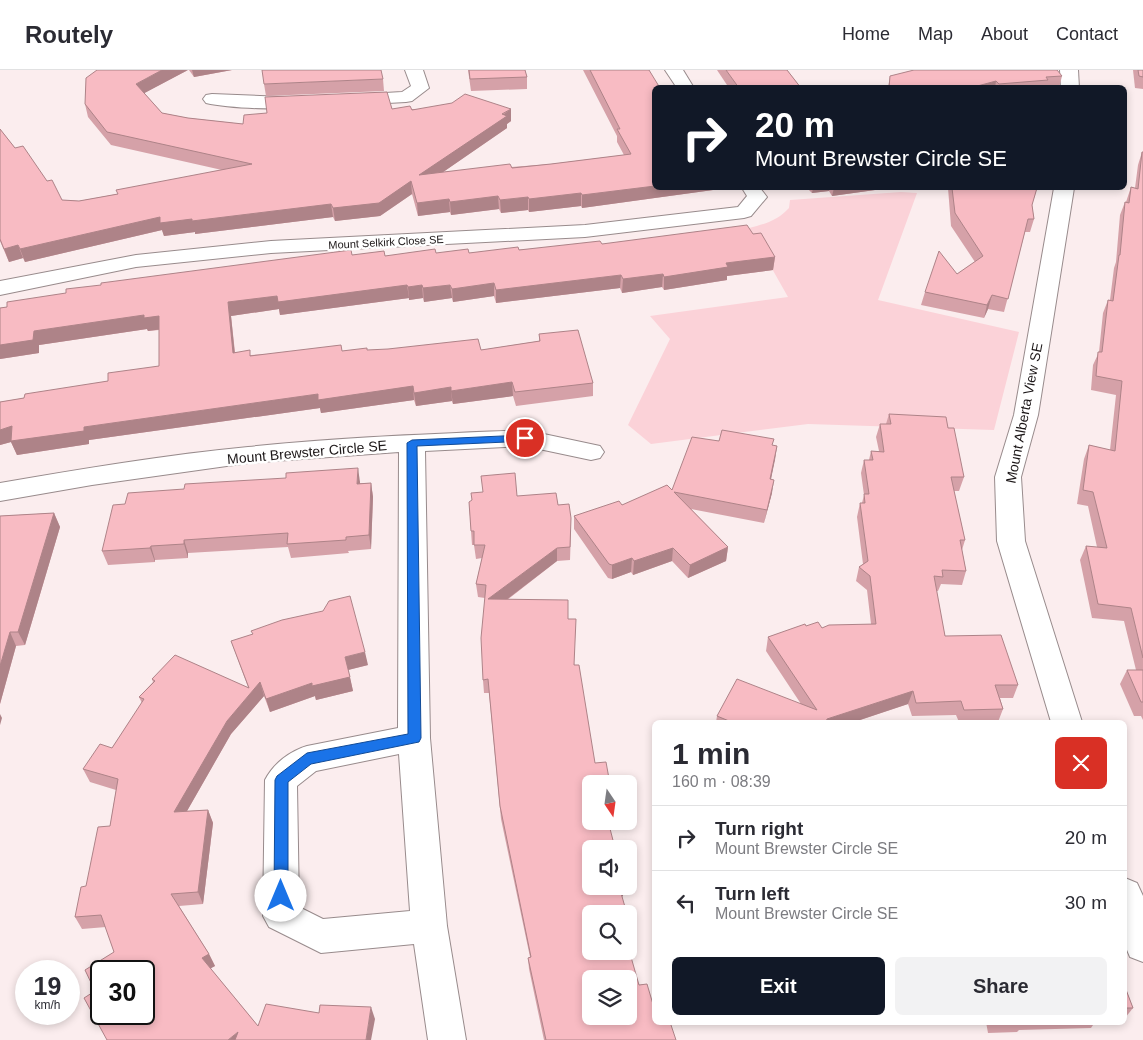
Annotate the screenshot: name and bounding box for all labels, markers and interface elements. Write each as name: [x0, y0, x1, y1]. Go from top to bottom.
text: Routely: [25, 21, 113, 48]
text: Home: [842, 24, 890, 44]
text: Map: [918, 24, 953, 44]
text: About: [981, 24, 1028, 44]
text: Contact: [1056, 24, 1118, 44]
icon: right: [672, 105, 737, 170]
text: 20 m: [755, 105, 835, 144]
text: Mount Brewster Circle SE: [755, 146, 1007, 171]
street label: Mount Selkirk Close SE: [328, 233, 444, 251]
street label: Mount Alberta View SE: [1003, 341, 1045, 485]
pin: [504, 417, 546, 459]
icon: arrive: [511, 424, 539, 452]
street label: Mount Brewster Circle SE: [226, 437, 388, 467]
text: 1 min: [672, 737, 750, 770]
button: close: [1055, 737, 1107, 789]
text: 160 m · 08:39: [672, 773, 771, 790]
north arrow: [582, 775, 638, 830]
map controls: [582, 775, 637, 1025]
text: Turn right: [715, 818, 803, 839]
icon: right: [672, 824, 700, 852]
text: 20 m: [1065, 827, 1107, 848]
button: sound: [582, 840, 637, 895]
text: Mount Brewster Circle SE: [715, 840, 898, 857]
position arrow: [254, 869, 306, 921]
text: Turn left: [715, 883, 790, 904]
icon: left: [672, 889, 700, 917]
text: 30 m: [1065, 892, 1107, 913]
button: search: [582, 905, 637, 960]
text: Mount Brewster Circle SE: [715, 905, 898, 922]
button: Exit: [672, 957, 885, 1015]
button: Share: [895, 957, 1107, 1015]
speed limit sign: 30: [90, 960, 155, 1025]
button: layers: [582, 970, 637, 1025]
text: 19: [34, 972, 61, 1000]
text: km/h: [34, 998, 61, 1012]

